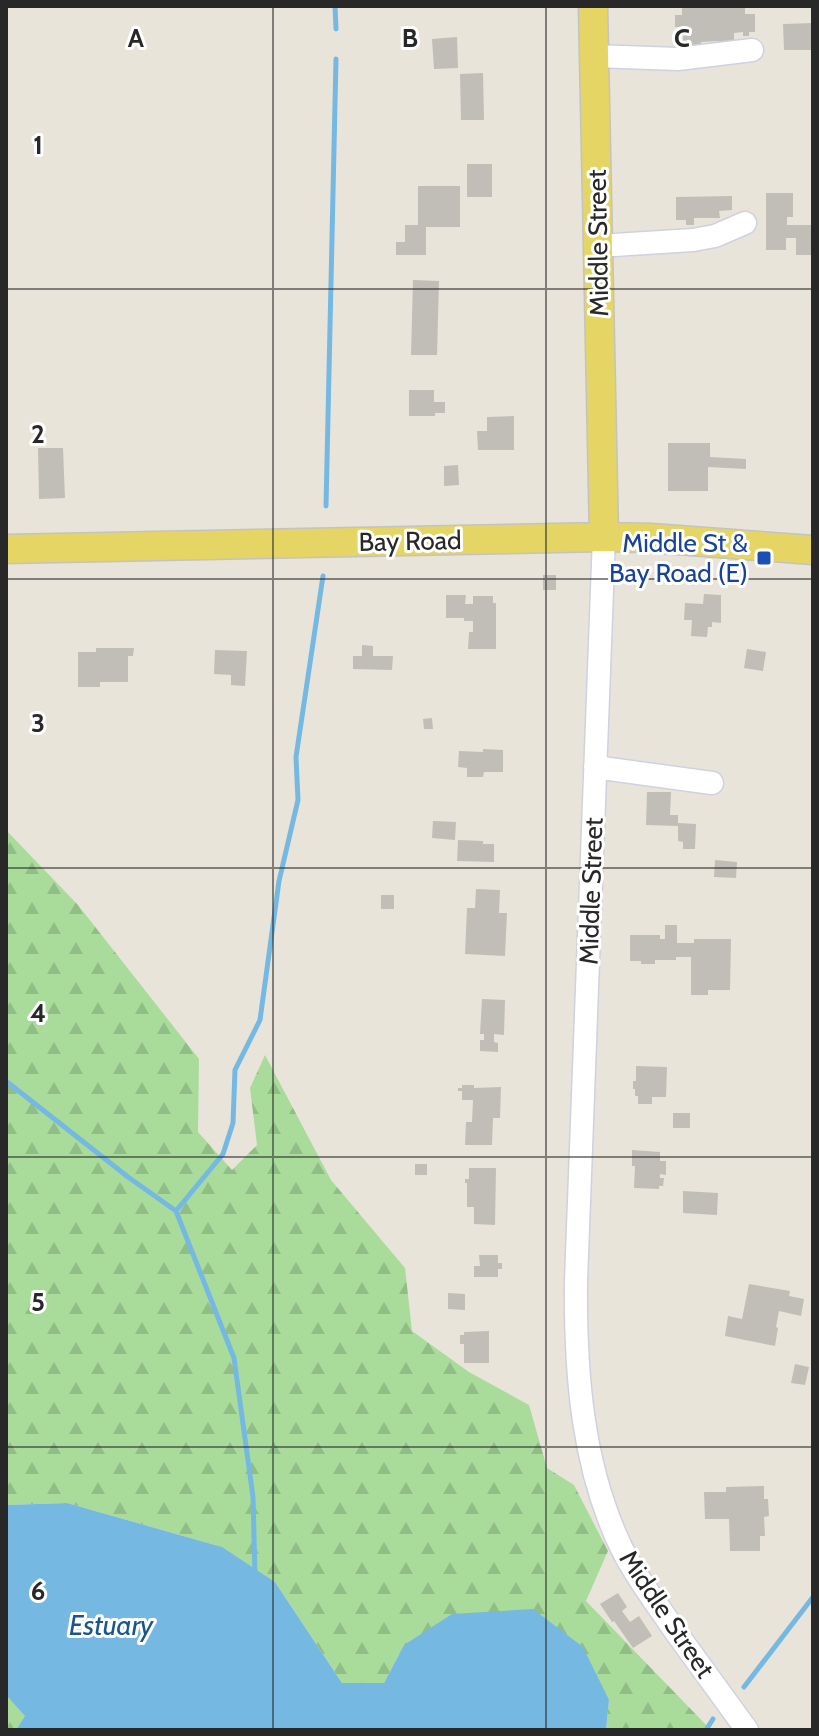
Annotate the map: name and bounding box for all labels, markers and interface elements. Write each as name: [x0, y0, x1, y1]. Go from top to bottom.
text: A: [128, 22, 145, 54]
text: B: [402, 22, 418, 54]
text: C: [674, 22, 690, 54]
text: 1: [33, 129, 43, 161]
street label: Middle Street: [581, 169, 615, 317]
text: 2: [31, 418, 45, 450]
street label: Bay Road: [358, 524, 462, 558]
place label: Middle St & Bay Road (E): [609, 527, 748, 589]
marker: Middle St & Bay Road (E): [755, 549, 773, 567]
text: 3: [31, 707, 45, 739]
street label: Middle Street: [572, 817, 610, 965]
text: 4: [30, 997, 46, 1029]
text: 5: [31, 1286, 45, 1318]
street label: Middle Street: [613, 1544, 722, 1684]
text: 6: [31, 1575, 45, 1607]
water label: Estuary: [69, 1608, 154, 1642]

